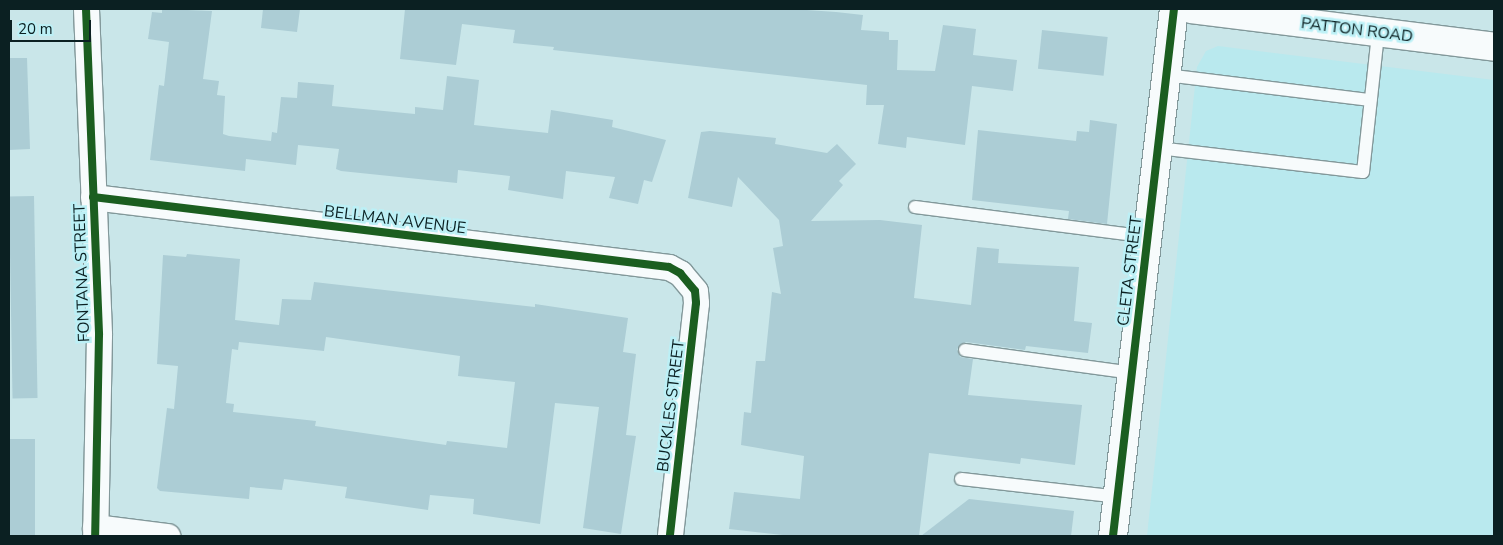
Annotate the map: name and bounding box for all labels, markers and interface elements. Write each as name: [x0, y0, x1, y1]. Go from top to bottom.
scale bar: [12, 10, 94, 42]
street label: PATTON ROAD: [1300, 14, 1414, 46]
text: 20 m: [18, 19, 53, 39]
street label: BELLMAN AVENUE: [323, 202, 467, 238]
street label: FONTANA STREET: [70, 204, 94, 342]
street label: CLETA STREET: [1114, 215, 1146, 327]
street label: BUCKLES STREET: [653, 339, 689, 473]

